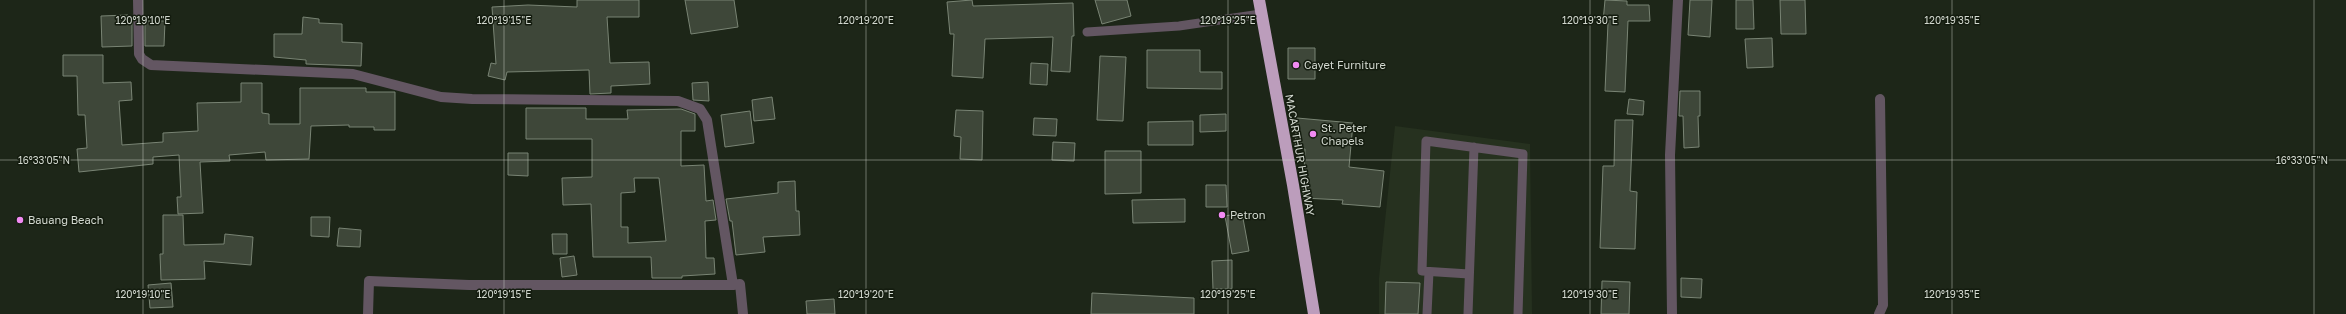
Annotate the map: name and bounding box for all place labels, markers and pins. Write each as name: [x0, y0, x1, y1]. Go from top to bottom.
place label: Cayet Furniture: [1304, 58, 1386, 71]
marker: Cayet Furniture: [1291, 60, 1301, 70]
place label: St. Peter Chapels: [1321, 121, 1368, 147]
marker: St. Peter Chapels: [1308, 129, 1318, 139]
place label: Petron: [1230, 208, 1265, 221]
marker: Petron: [1217, 210, 1227, 220]
place label: Bauang Beach: [28, 213, 103, 226]
marker: Bauang Beach: [15, 215, 25, 225]

